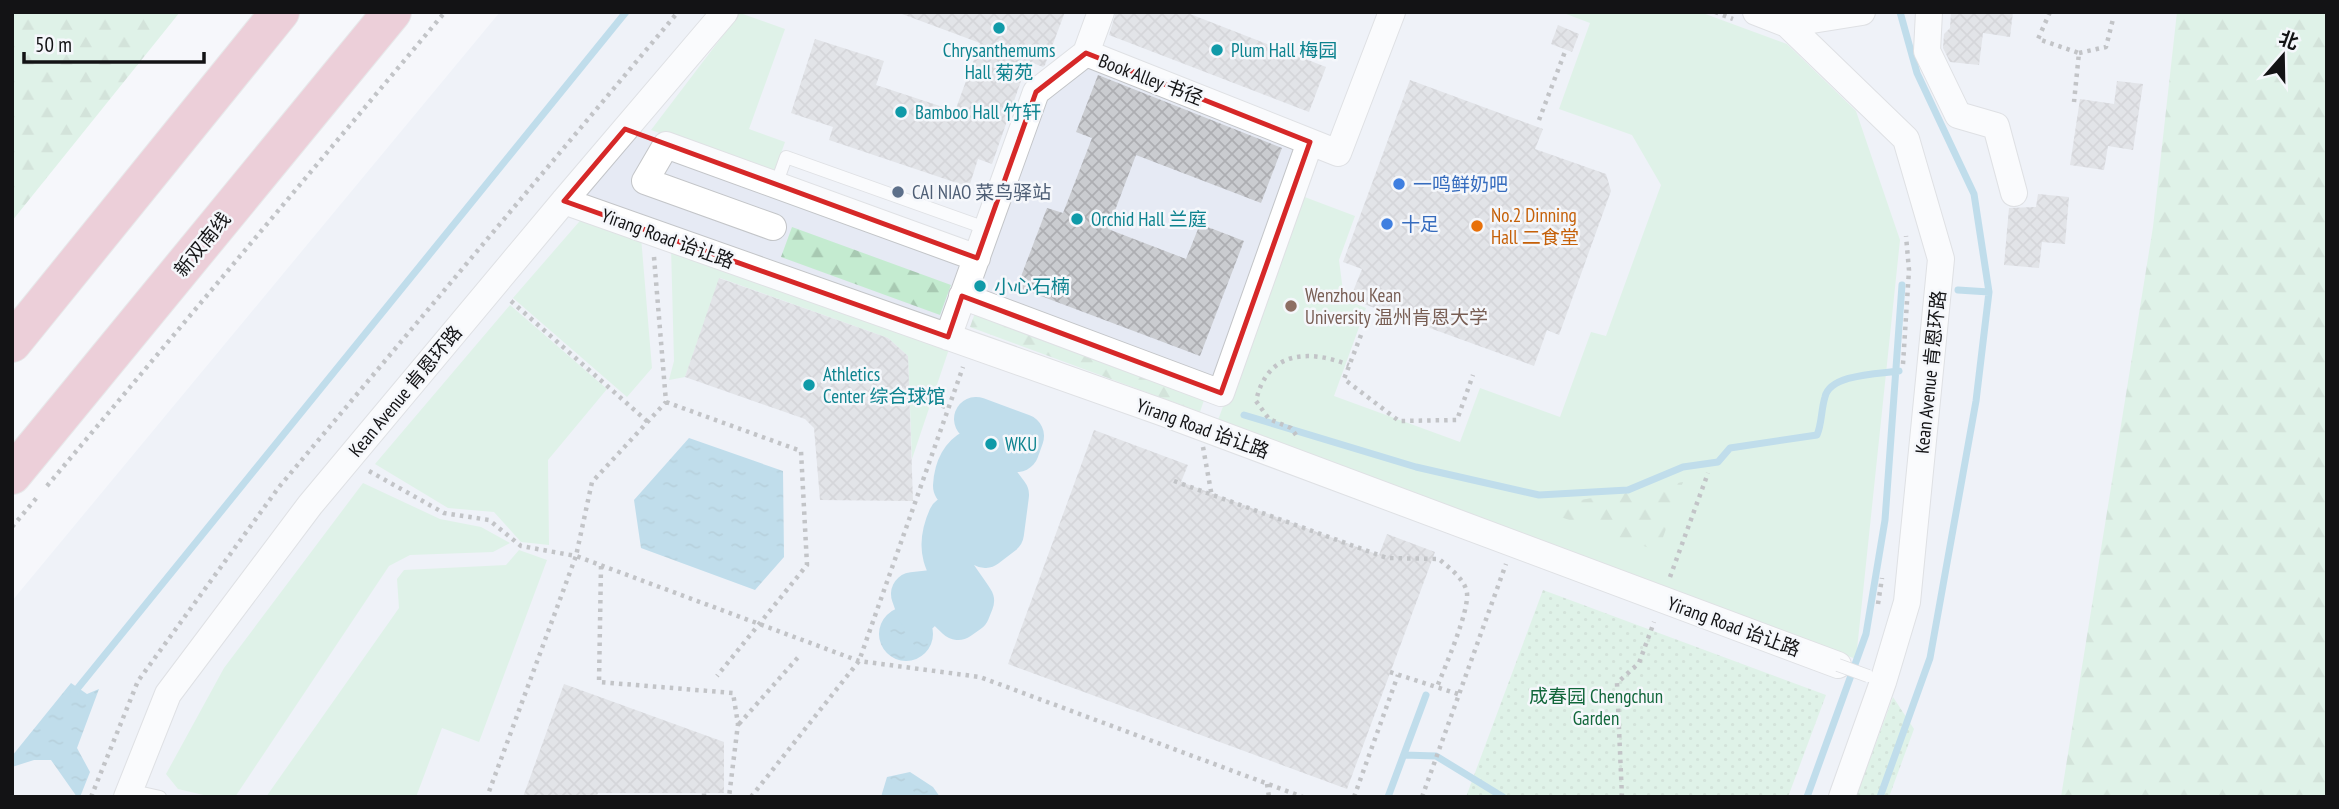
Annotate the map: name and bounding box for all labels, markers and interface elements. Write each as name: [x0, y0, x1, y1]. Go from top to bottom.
marker: Chrysanthemums Hall 菊苑: [991, 20, 1007, 36]
scale bar: [24, 21, 205, 65]
north arrow: [2248, 21, 2318, 91]
text: 北: [2276, 25, 2302, 55]
text: 50 m: [35, 31, 72, 58]
place label: Chrysanthemums Hall 菊苑: [943, 38, 1055, 84]
place label: Plum Hall 梅园: [1231, 38, 1337, 62]
marker: Plum Hall 梅园: [1209, 42, 1225, 58]
street label: Book Alley 书径: [1095, 48, 1207, 110]
place label: Bamboo Hall 竹轩: [915, 100, 1041, 124]
marker: Bamboo Hall 竹轩: [893, 104, 909, 120]
place label: 一鸣鲜奶吧: [1413, 172, 1508, 196]
marker: 一鸣鲜奶吧: [1391, 176, 1407, 192]
place label: CAI NIAO 菜鸟驿站: [912, 180, 1051, 204]
marker: CAI NIAO 菜鸟驿站: [890, 184, 906, 200]
street label: Yirang Road 诒让路: [598, 203, 738, 273]
place label: No.2 Dinning Hall 二食堂: [1491, 203, 1579, 249]
street label: 新双南线: [169, 207, 235, 281]
place label: Orchid Hall 兰庭: [1091, 207, 1207, 231]
marker: Orchid Hall 兰庭: [1069, 211, 1085, 227]
place label: 十足: [1401, 212, 1439, 236]
marker: 十足: [1379, 216, 1395, 232]
marker: No.2 Dinning Hall 二食堂: [1469, 218, 1485, 234]
place label: 小心石楠: [994, 274, 1070, 298]
marker: 小心石楠: [972, 278, 988, 294]
place label: Wenzhou Kean University 温州肯恩大学: [1305, 283, 1488, 329]
street label: Kean Avenue 肯恩环路: [1909, 289, 1951, 455]
marker: Wenzhou Kean University 温州肯恩大学: [1283, 298, 1299, 314]
street label: Kean Avenue 肯恩环路: [343, 320, 467, 462]
place label: Athletics Center 综合球馆: [823, 362, 946, 408]
marker: Athletics Center 综合球馆: [801, 377, 817, 393]
street label: Yirang Road 诒让路: [1133, 393, 1273, 463]
place label: WKU: [1005, 432, 1037, 456]
marker: WKU: [983, 436, 999, 452]
street label: Yirang Road 诒让路: [1664, 591, 1804, 661]
park label: 成春园 Chengchun Garden: [1529, 684, 1663, 730]

